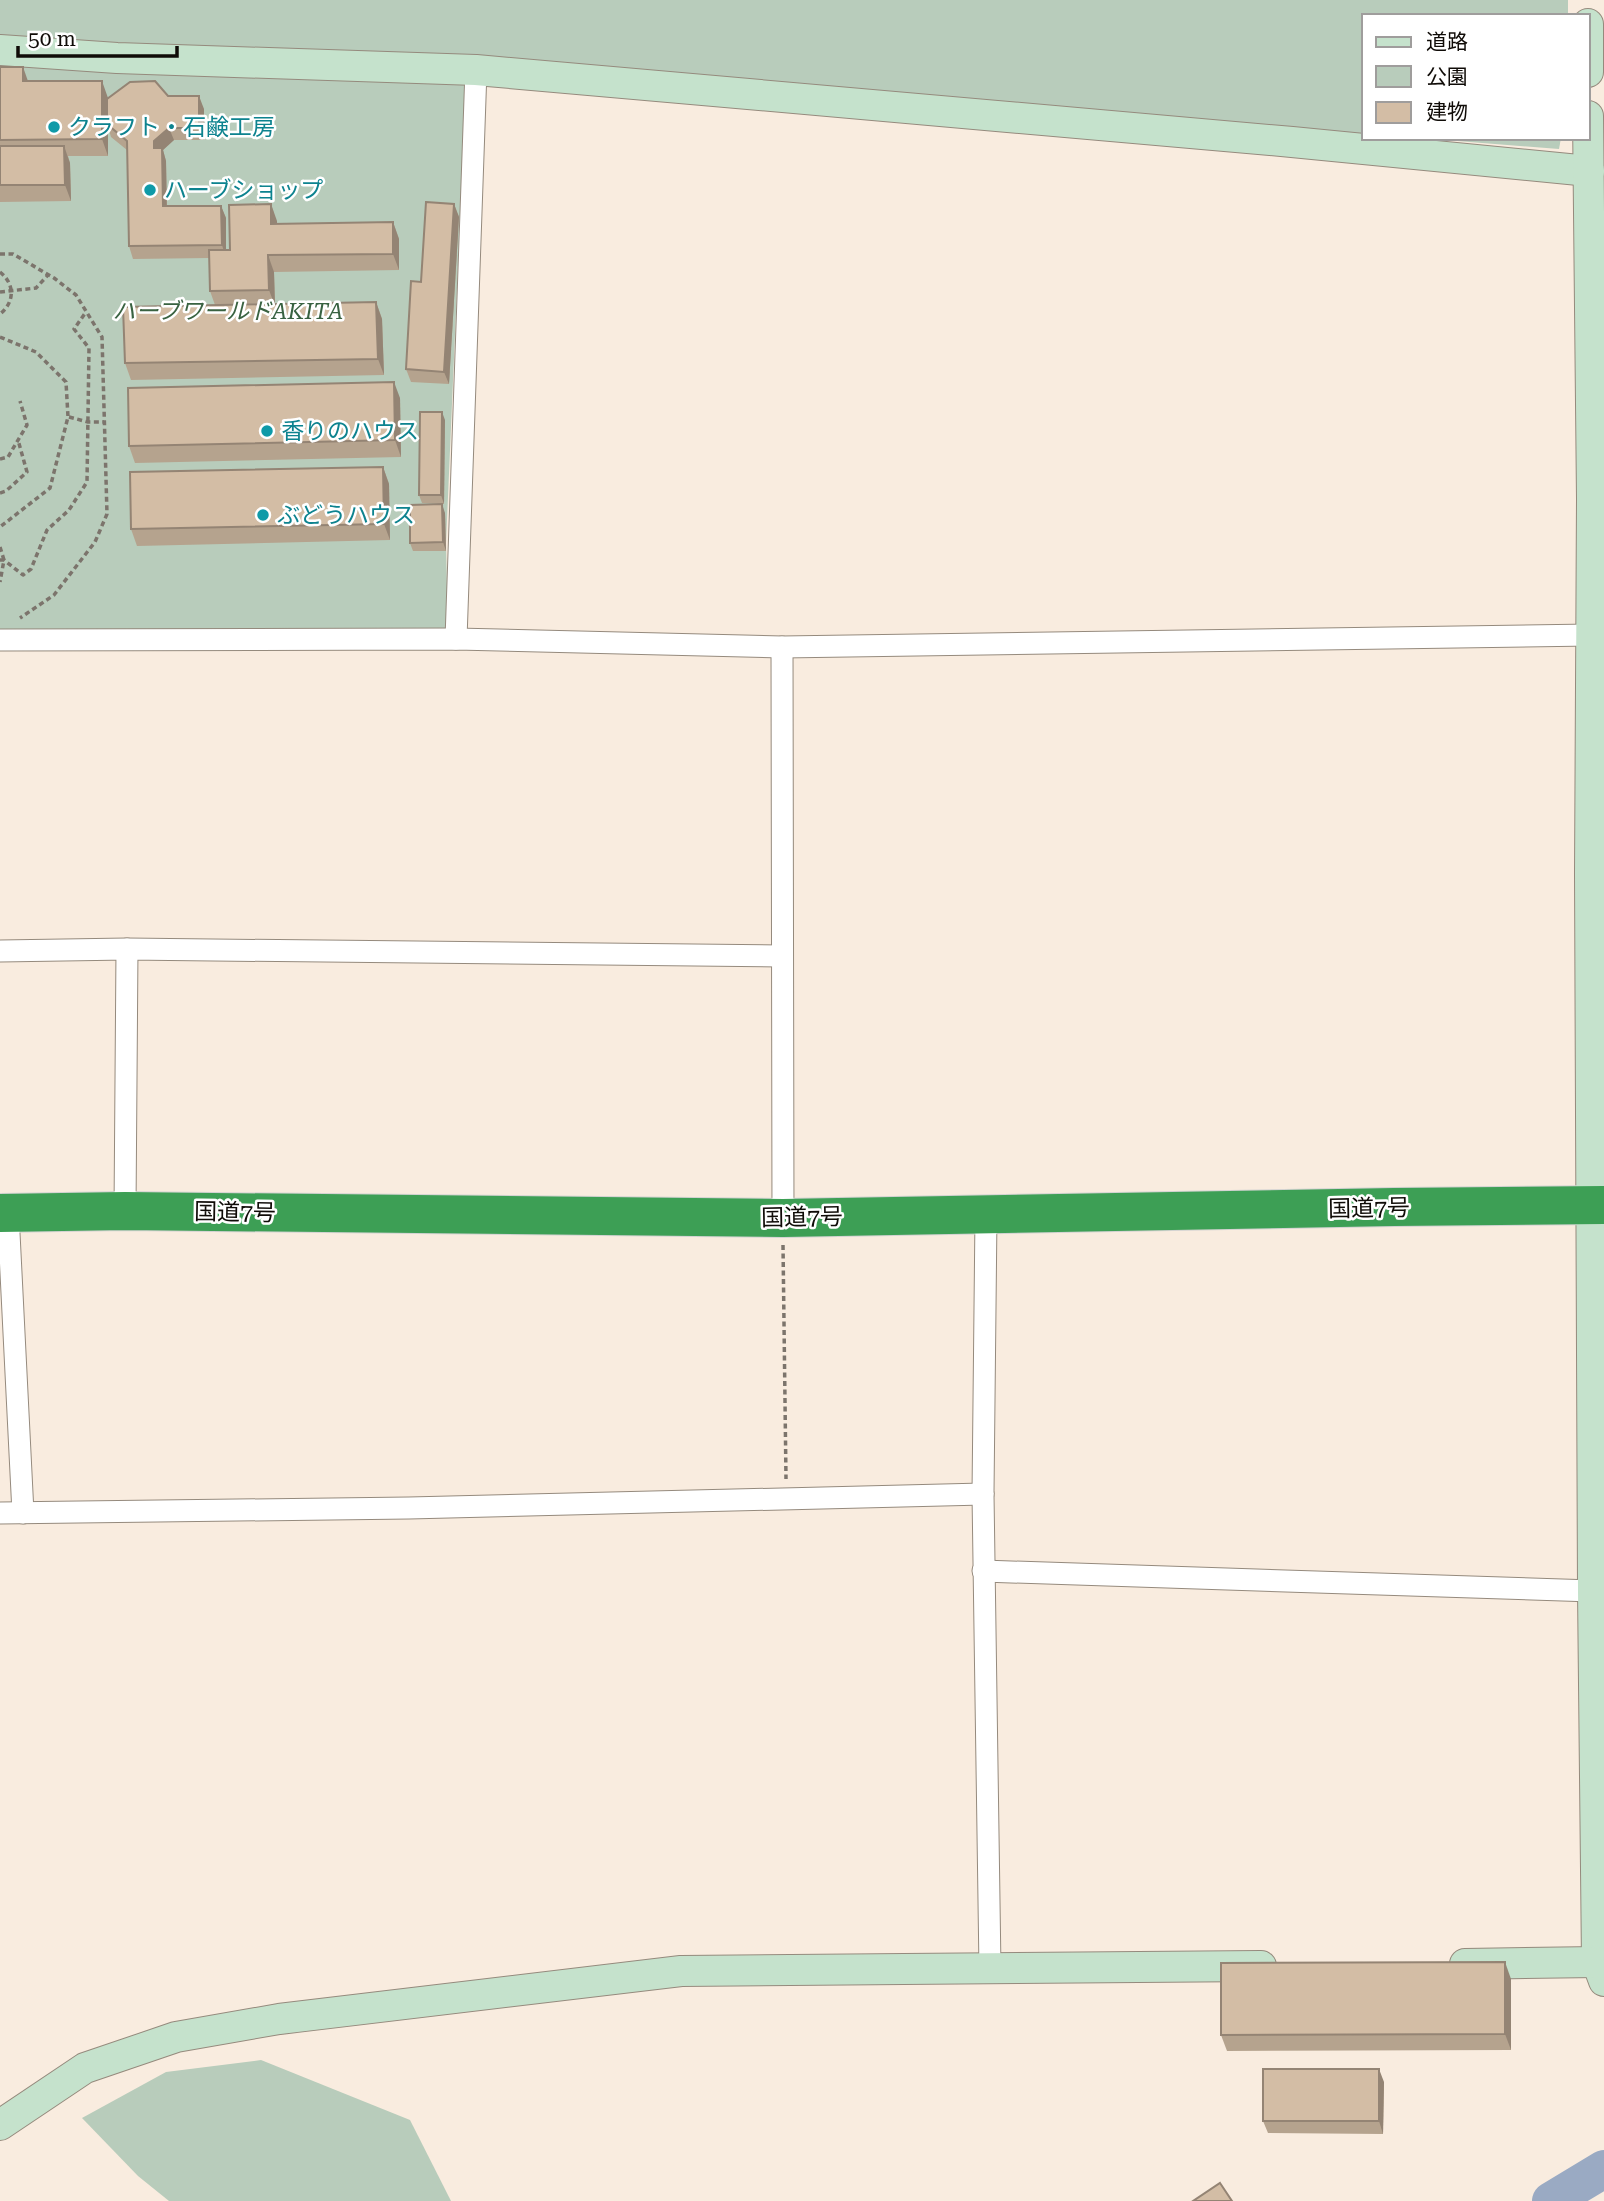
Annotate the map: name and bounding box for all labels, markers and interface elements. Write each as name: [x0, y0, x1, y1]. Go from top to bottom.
scale bar: [18, 14, 177, 58]
legend: [1362, 14, 1590, 140]
text: 50 m: [28, 27, 76, 51]
text: 道路: [1426, 30, 1468, 54]
text: 公園: [1426, 65, 1468, 89]
text: 建物: [1426, 100, 1468, 124]
place label: クラフト・石鹸工房: [68, 114, 275, 141]
marker: クラフト・石鹸工房: [46, 119, 62, 135]
place label: ハーブショップ: [164, 177, 324, 204]
marker: ハーブショップ: [142, 182, 158, 198]
park label: ハーブワールドAKITA: [112, 298, 344, 325]
place label: 香りのハウス: [281, 418, 419, 445]
marker: 香りのハウス: [259, 423, 275, 439]
place label: ぶどうハウス: [277, 502, 415, 529]
marker: ぶどうハウス: [255, 507, 271, 523]
street label: 国道7号: [1328, 1194, 1410, 1223]
street label: 国道7号: [194, 1198, 276, 1227]
street label: 国道7号: [761, 1203, 843, 1232]

